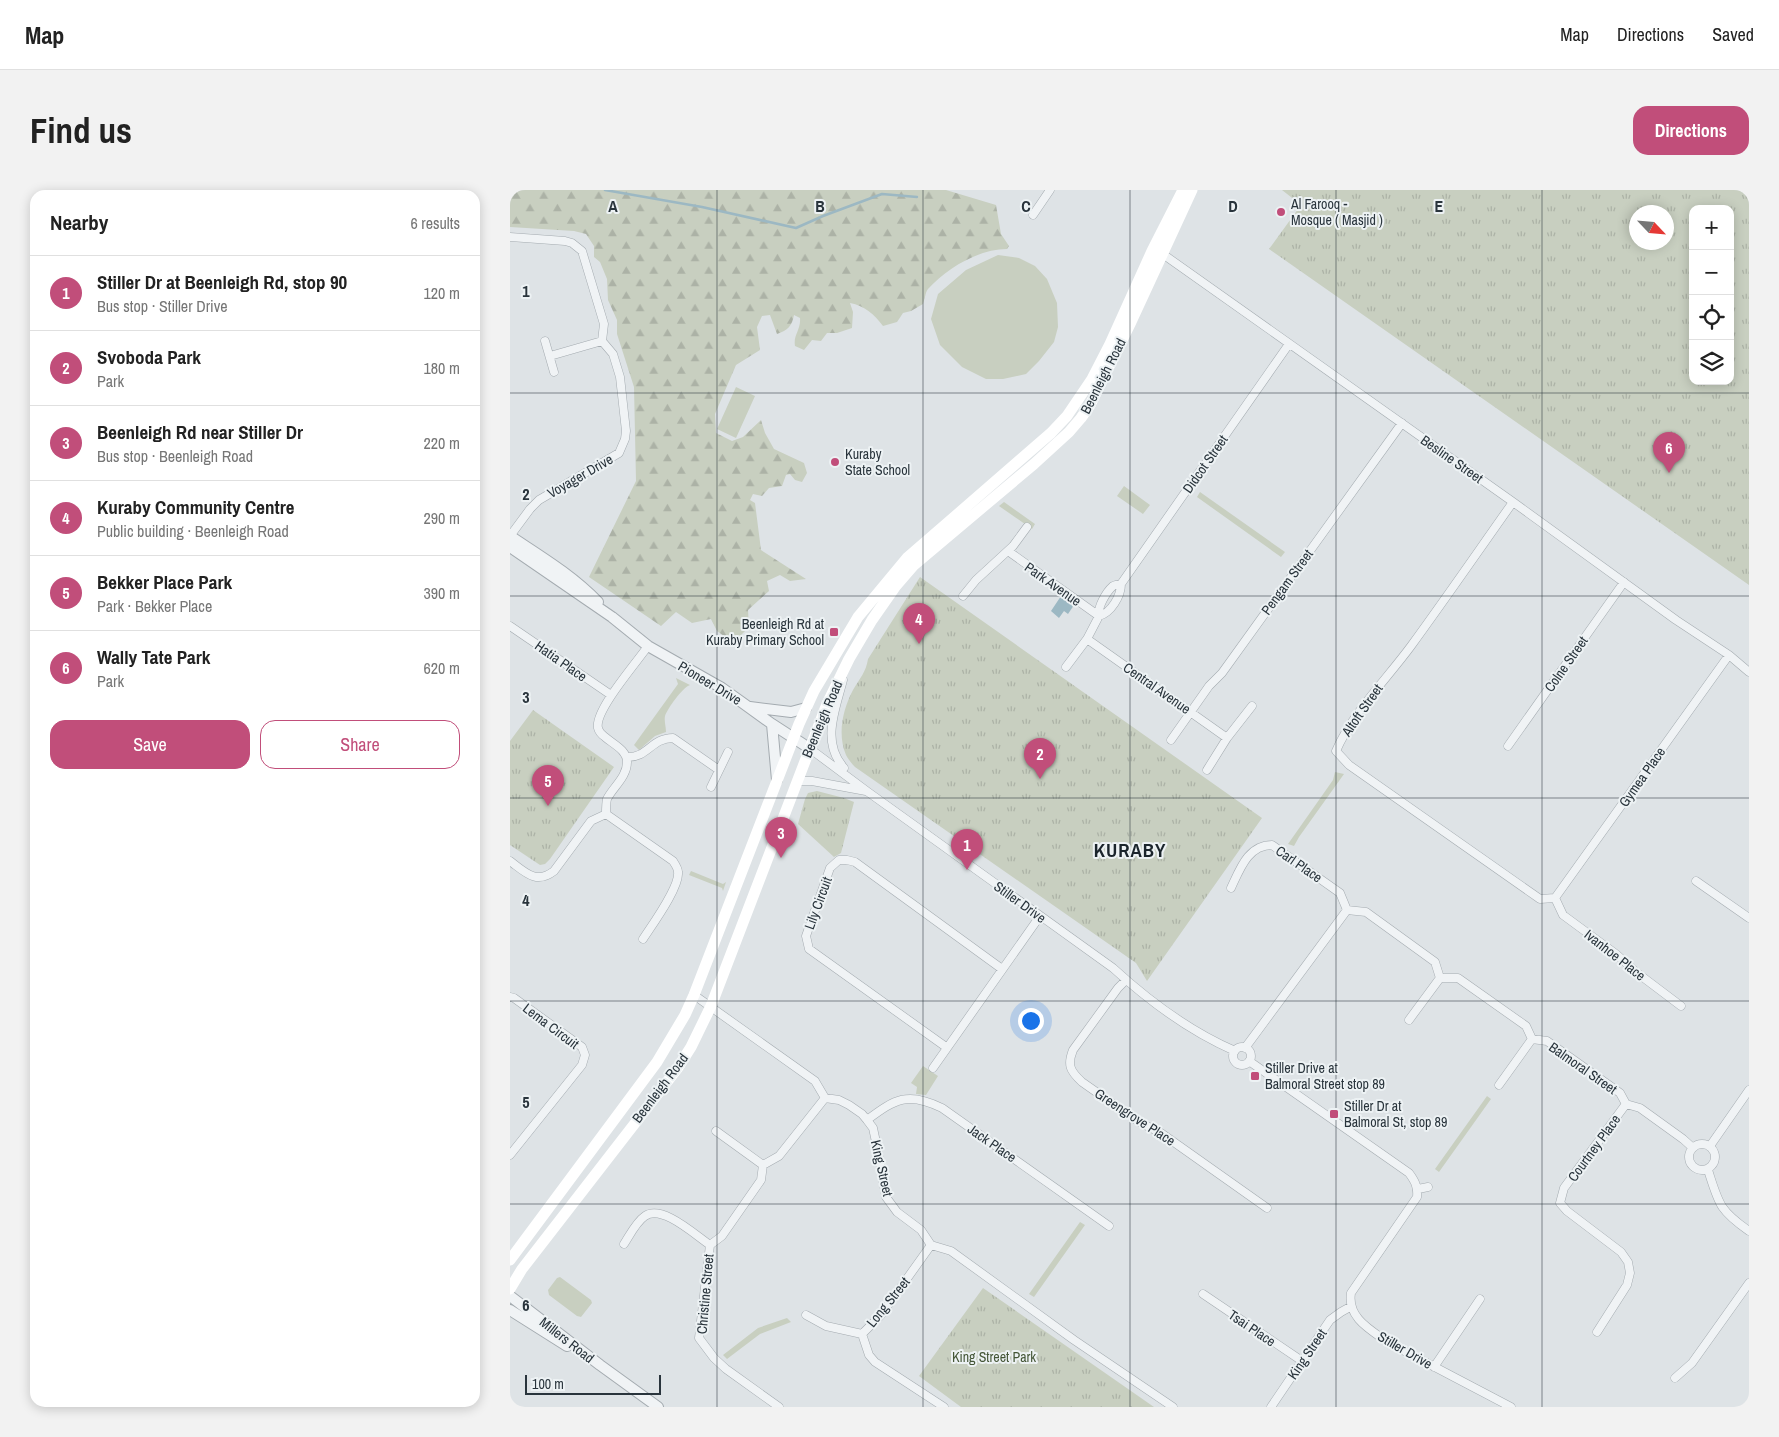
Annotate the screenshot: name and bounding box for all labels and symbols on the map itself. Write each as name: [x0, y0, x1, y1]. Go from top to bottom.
text: A: [608, 195, 618, 217]
text: B: [815, 195, 825, 217]
text: C: [1021, 195, 1031, 217]
text: D: [1228, 195, 1238, 217]
place label: Al Farooq - Mosque ( Masjid ): [1290, 195, 1383, 229]
text: E: [1435, 195, 1444, 217]
north arrow: [1629, 205, 1674, 250]
marker: Al Farooq - Mosque ( Masjid ): [1275, 206, 1287, 218]
text: 1: [522, 280, 530, 302]
street label: Beenleigh Road: [1076, 335, 1130, 417]
street label: Didcot Street: [1178, 431, 1232, 497]
street label: Besline Street: [1417, 431, 1487, 487]
pin: 6: [1653, 432, 1685, 473]
place label: Kuraby State School: [845, 445, 910, 479]
street label: Voyager Drive: [544, 450, 616, 502]
marker: Kuraby State School: [829, 456, 841, 468]
text: 2: [522, 483, 530, 505]
street label: Pengam Street: [1257, 546, 1317, 618]
street label: Park Avenue: [1021, 558, 1085, 610]
pin: 4: [903, 603, 935, 644]
place label: Beenleigh Rd at Kuraby Primary School: [706, 615, 824, 649]
marker: Beenleigh Rd at Kuraby Primary School: [828, 626, 840, 638]
street label: Colne Street: [1540, 633, 1592, 695]
street label: Hatia Place: [532, 637, 590, 685]
street label: Pioneer Drive: [675, 657, 745, 709]
street label: Central Avenue: [1120, 658, 1194, 718]
street label: Beenleigh Road: [798, 678, 846, 760]
street label: Altoft Street: [1337, 680, 1387, 741]
text: 3: [522, 686, 530, 708]
pin: 2: [1024, 738, 1056, 779]
street label: Gymea Place: [1615, 744, 1669, 810]
pin: 5: [532, 765, 564, 806]
pin: 3: [765, 817, 797, 858]
pin: 1: [951, 829, 983, 870]
district label: KURABY: [1094, 837, 1166, 863]
street label: Carl Place: [1272, 841, 1326, 887]
street label: Lily Circuit: [800, 874, 836, 932]
street label: Stiller Drive: [990, 877, 1050, 927]
text: 4: [522, 889, 530, 911]
street label: Ivanhoe Place: [1581, 926, 1649, 984]
street label: Lema Circuit: [519, 999, 583, 1053]
your location: [1018, 1008, 1044, 1034]
street label: Balmoral Street: [1545, 1038, 1621, 1098]
street label: Beenleigh Road: [628, 1050, 692, 1126]
place label: Stiller Drive at Balmoral Street stop 89: [1265, 1059, 1385, 1093]
marker: Stiller Drive at Balmoral Street stop 89: [1249, 1070, 1261, 1082]
street label: Greengrove Place: [1091, 1084, 1179, 1150]
text: 5: [522, 1091, 530, 1113]
place label: Stiller Dr at Balmoral St, stop 89: [1344, 1097, 1447, 1131]
marker: Stiller Dr at Balmoral St, stop 89: [1328, 1108, 1340, 1120]
street label: Courtney Place: [1564, 1111, 1624, 1185]
street label: Jack Place: [964, 1120, 1020, 1166]
street label: King Street: [867, 1138, 897, 1198]
street label: Christine Street: [693, 1253, 717, 1335]
street label: Long Street: [862, 1273, 914, 1331]
text: 6: [522, 1294, 530, 1316]
street label: Tsai Place: [1225, 1306, 1279, 1350]
street label: Millers Road: [536, 1313, 598, 1367]
street label: King Street: [1283, 1325, 1331, 1383]
street label: Stiller Drive: [1375, 1327, 1435, 1373]
park label: King Street Park: [952, 1348, 1036, 1366]
scale bar: [525, 1372, 661, 1395]

